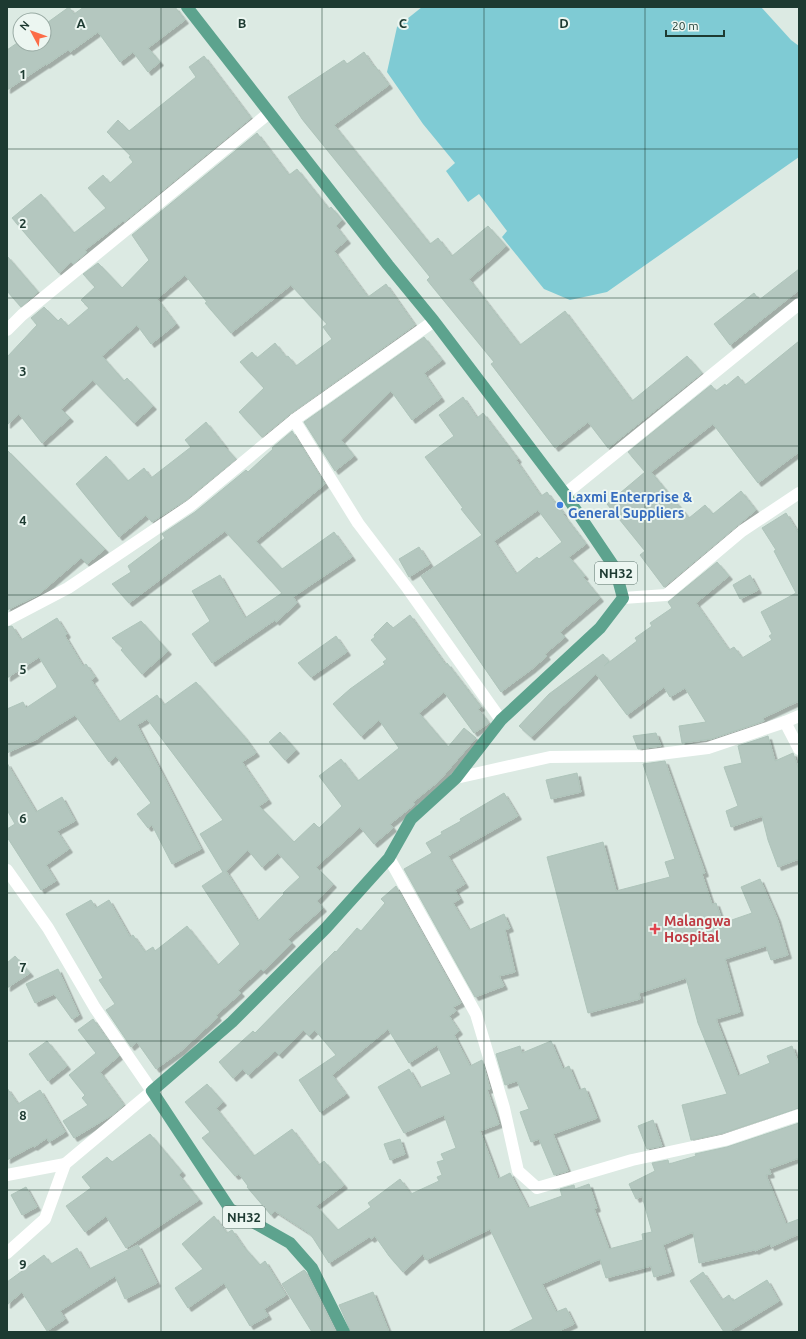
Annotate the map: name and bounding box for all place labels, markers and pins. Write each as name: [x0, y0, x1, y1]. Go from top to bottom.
place label: Laxmi Enterprise & General Suppliers: [568, 489, 692, 521]
marker: Laxmi Enterprise & General Suppliers: [555, 500, 565, 510]
place label: Malangwa Hospital: [664, 913, 731, 945]
marker: Malangwa Hospital: [649, 923, 661, 935]

